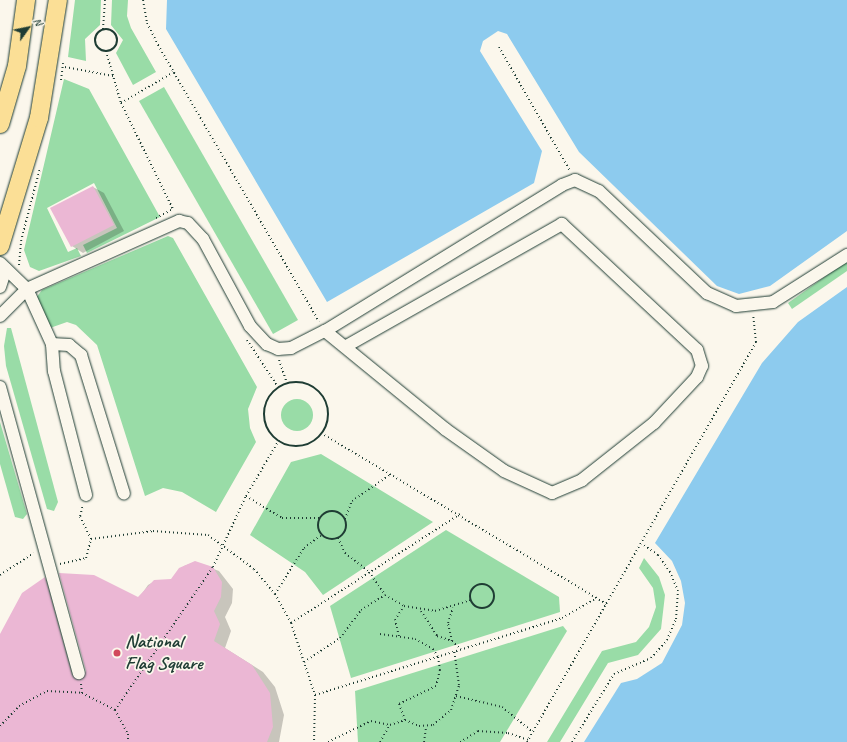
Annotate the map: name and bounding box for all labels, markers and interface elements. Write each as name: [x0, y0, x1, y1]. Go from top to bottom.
north arrow: [8, 8, 48, 48]
text: N: [30, 15, 46, 28]
place label: National Flag Square: [125, 631, 202, 675]
marker: National Flag Square: [112, 648, 122, 658]

